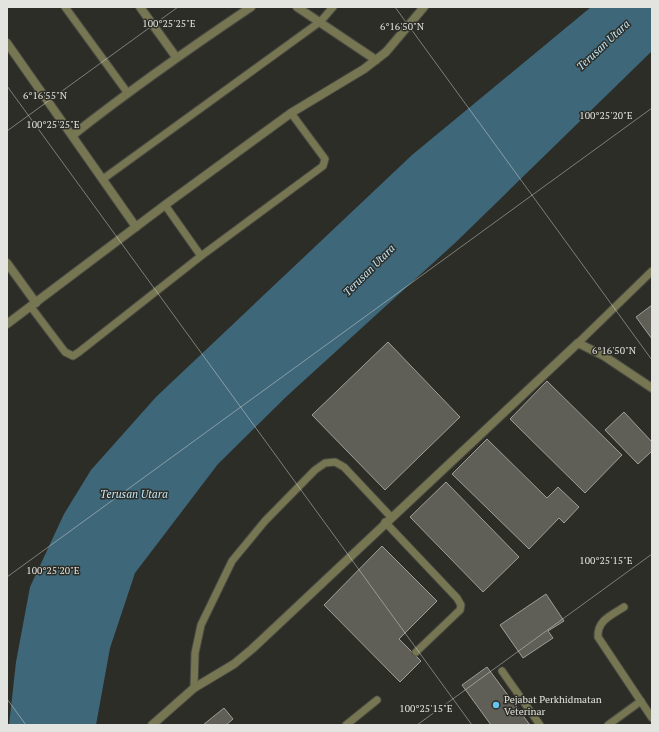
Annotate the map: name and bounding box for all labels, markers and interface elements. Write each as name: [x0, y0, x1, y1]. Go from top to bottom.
text: 100°25'25"E: [142, 17, 196, 30]
water label: Terusan Utara: [573, 17, 633, 73]
text: 6°16'50"N: [380, 20, 425, 33]
text: 6°16'55"N: [23, 89, 68, 102]
text: 100°25'20"E: [579, 109, 633, 122]
text: 100°25'25"E: [26, 118, 80, 131]
water label: Terusan Utara: [340, 241, 398, 299]
text: 6°16'50"N: [592, 344, 637, 357]
water label: Terusan Utara: [100, 487, 168, 501]
text: 100°25'15"E: [579, 554, 633, 567]
text: 100°25'20"E: [26, 564, 80, 577]
place label: Pejabat Perkhidmatan Veterinar: [504, 693, 602, 718]
marker: Pejabat Perkhidmatan Veterinar: [491, 700, 501, 710]
text: 100°25'15"E: [399, 702, 453, 715]

